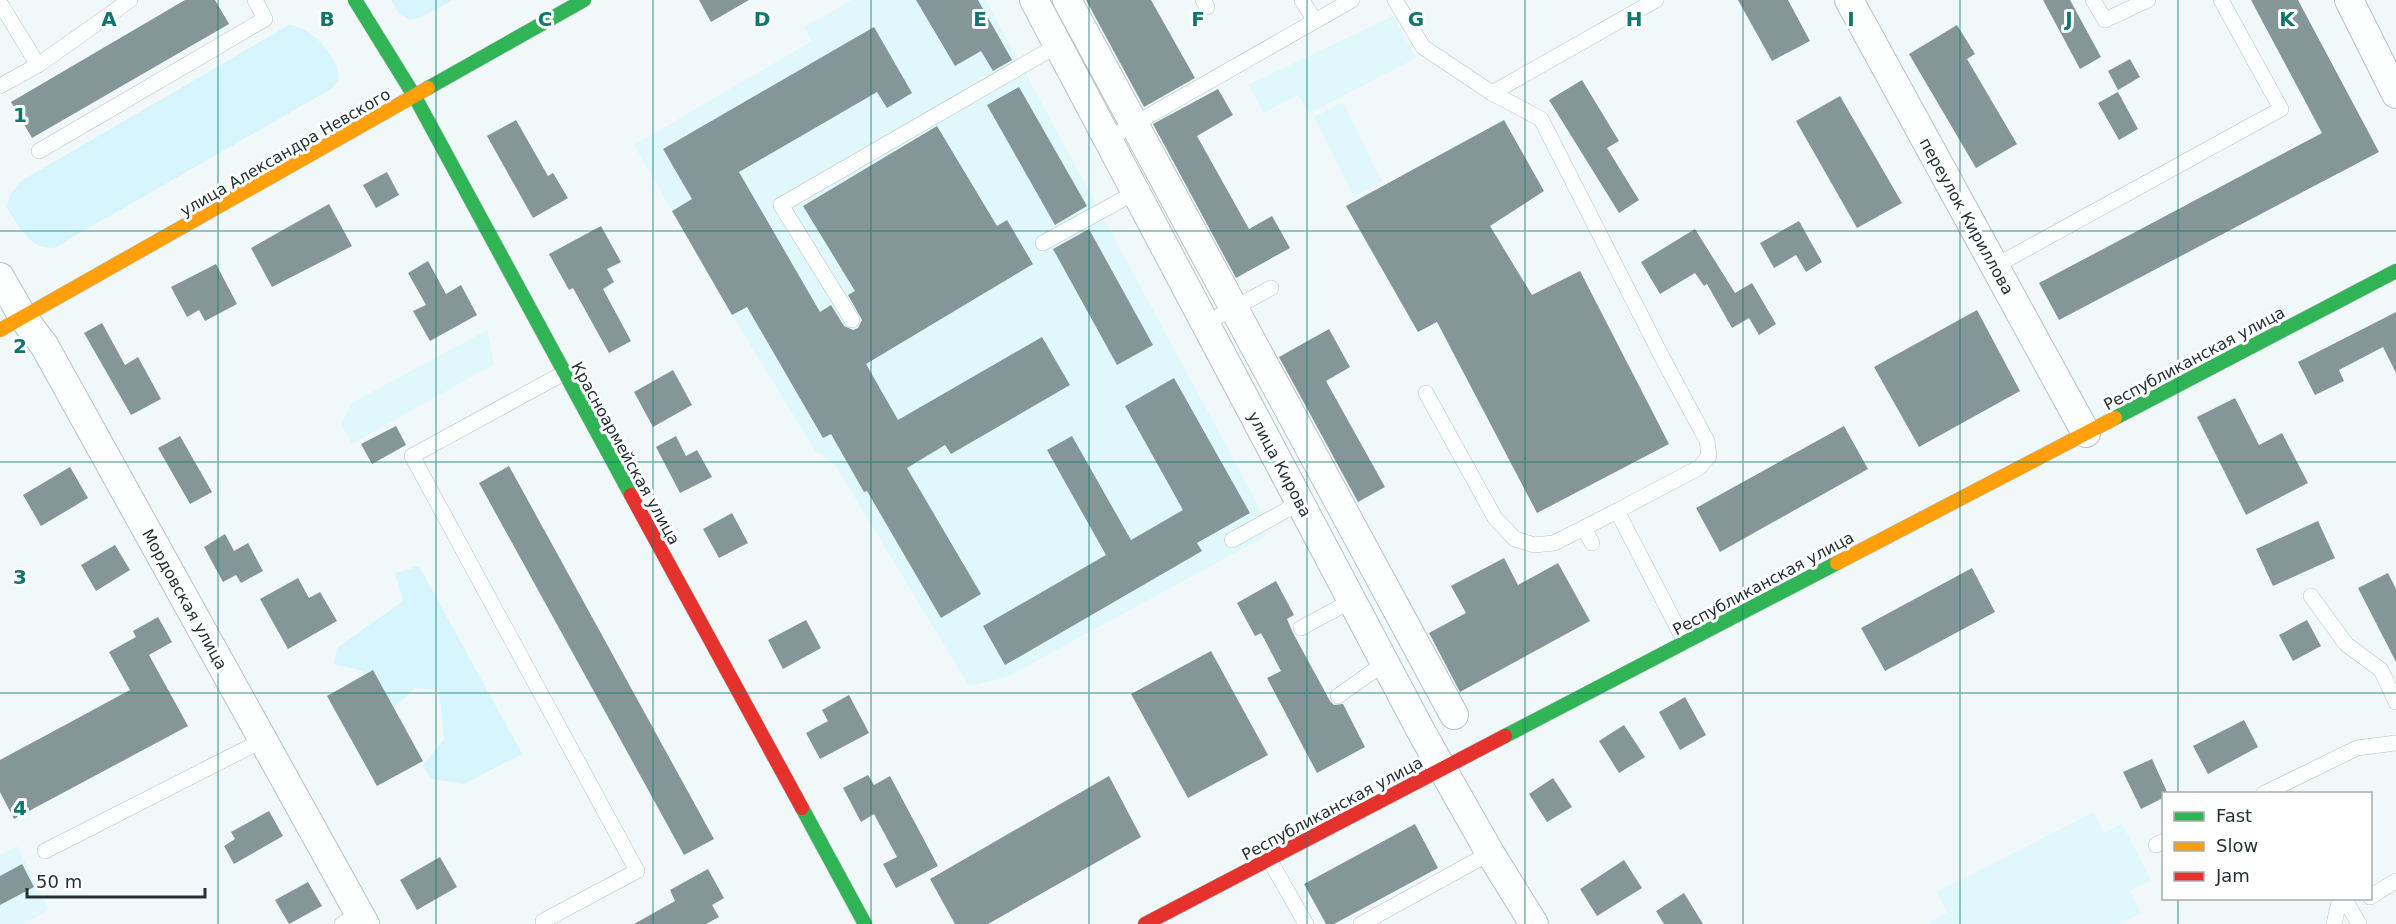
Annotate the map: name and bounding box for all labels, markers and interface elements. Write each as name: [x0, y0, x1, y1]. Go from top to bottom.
text: A: [101, 7, 117, 31]
text: B: [319, 7, 335, 31]
text: C: [538, 7, 552, 31]
text: D: [754, 7, 770, 31]
text: E: [973, 7, 987, 31]
text: F: [1191, 7, 1205, 31]
text: G: [1408, 7, 1424, 31]
text: H: [1626, 7, 1642, 31]
text: I: [1847, 7, 1855, 31]
text: J: [2063, 7, 2073, 31]
text: K: [2279, 7, 2296, 31]
street label: улица Александра Невского: [177, 84, 394, 221]
text: 1: [13, 103, 27, 127]
street label: переулок Кириллова: [1916, 135, 2018, 298]
street label: Республиканская улица: [2100, 303, 2288, 414]
text: 2: [13, 334, 27, 358]
street label: Красноармейская улица: [567, 358, 684, 548]
street label: улица Кирова: [1244, 408, 1315, 520]
street label: Мордовская улица: [138, 526, 231, 673]
street label: Республиканская улица: [1669, 528, 1857, 639]
text: 3: [13, 565, 27, 589]
street label: Республиканская улица: [1238, 753, 1426, 864]
legend: [2162, 792, 2372, 900]
text: 4: [13, 796, 27, 820]
text: Fast: [2216, 805, 2252, 826]
text: Slow: [2216, 835, 2258, 856]
scale bar: [27, 861, 206, 899]
text: Jam: [2215, 865, 2250, 886]
text: 50 m: [36, 871, 82, 892]

